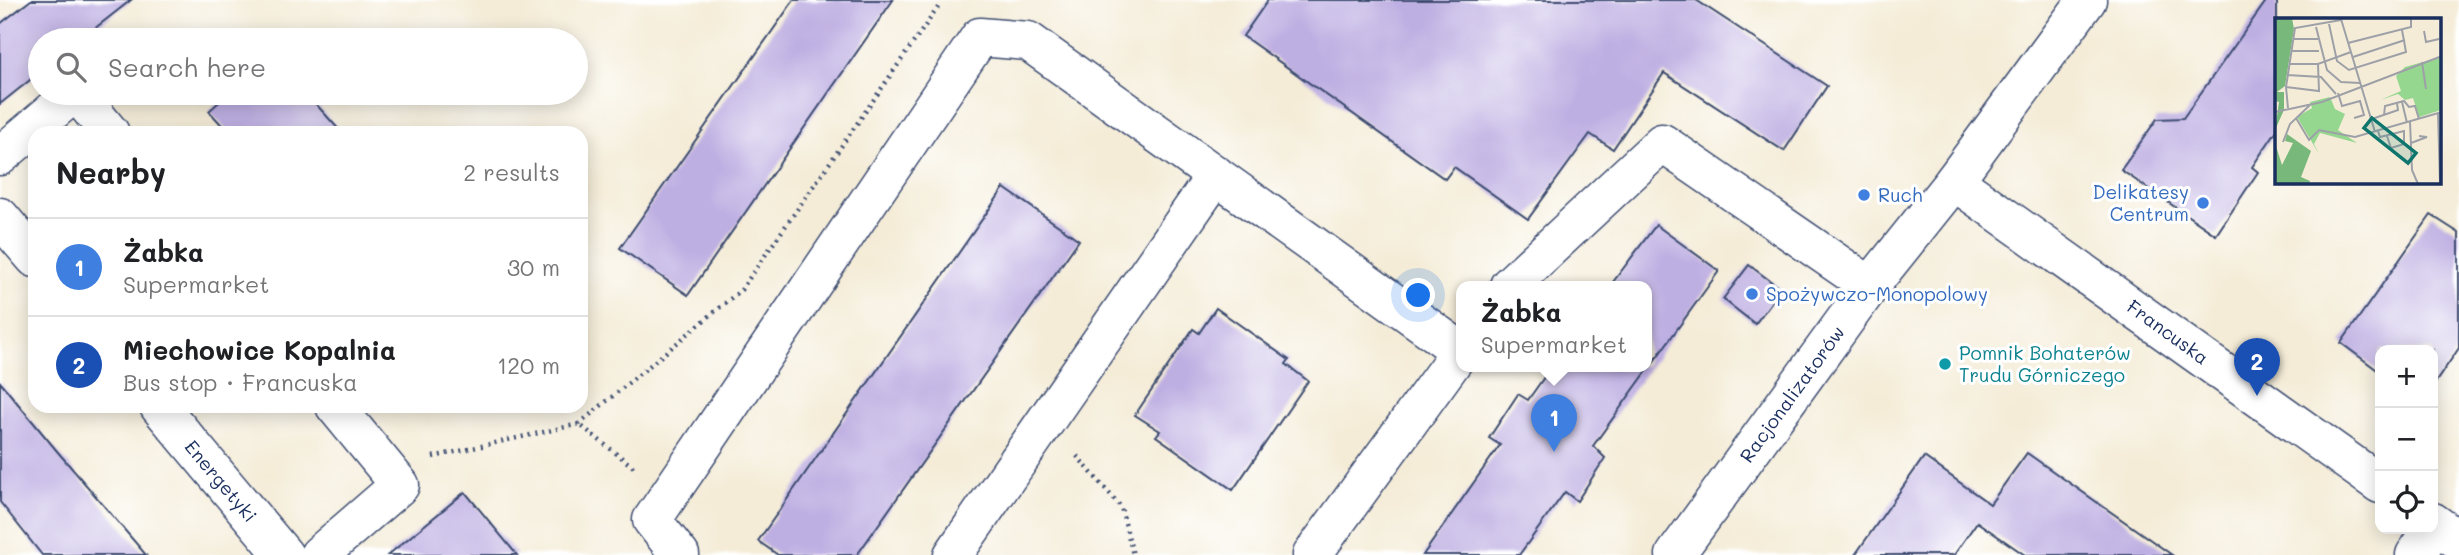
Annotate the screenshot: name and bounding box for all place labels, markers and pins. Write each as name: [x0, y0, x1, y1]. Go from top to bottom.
place label: Delikatesy Centrum: [2092, 179, 2189, 226]
place label: Ruch: [1878, 182, 1922, 207]
marker: Ruch: [1856, 187, 1872, 203]
marker: Delikatesy Centrum: [2195, 195, 2211, 211]
place label: Spożywczo-Monopolowy: [1766, 281, 1988, 306]
marker: Spożywczo-Monopolowy: [1744, 286, 1760, 302]
pin: 2: [2234, 338, 2280, 396]
place label: Pomnik Bohaterów Trudu Górniczego: [1959, 340, 2131, 387]
marker: Pomnik Bohaterów Trudu Górniczego: [1937, 356, 1953, 372]
pin: 1: [1531, 394, 1577, 452]

